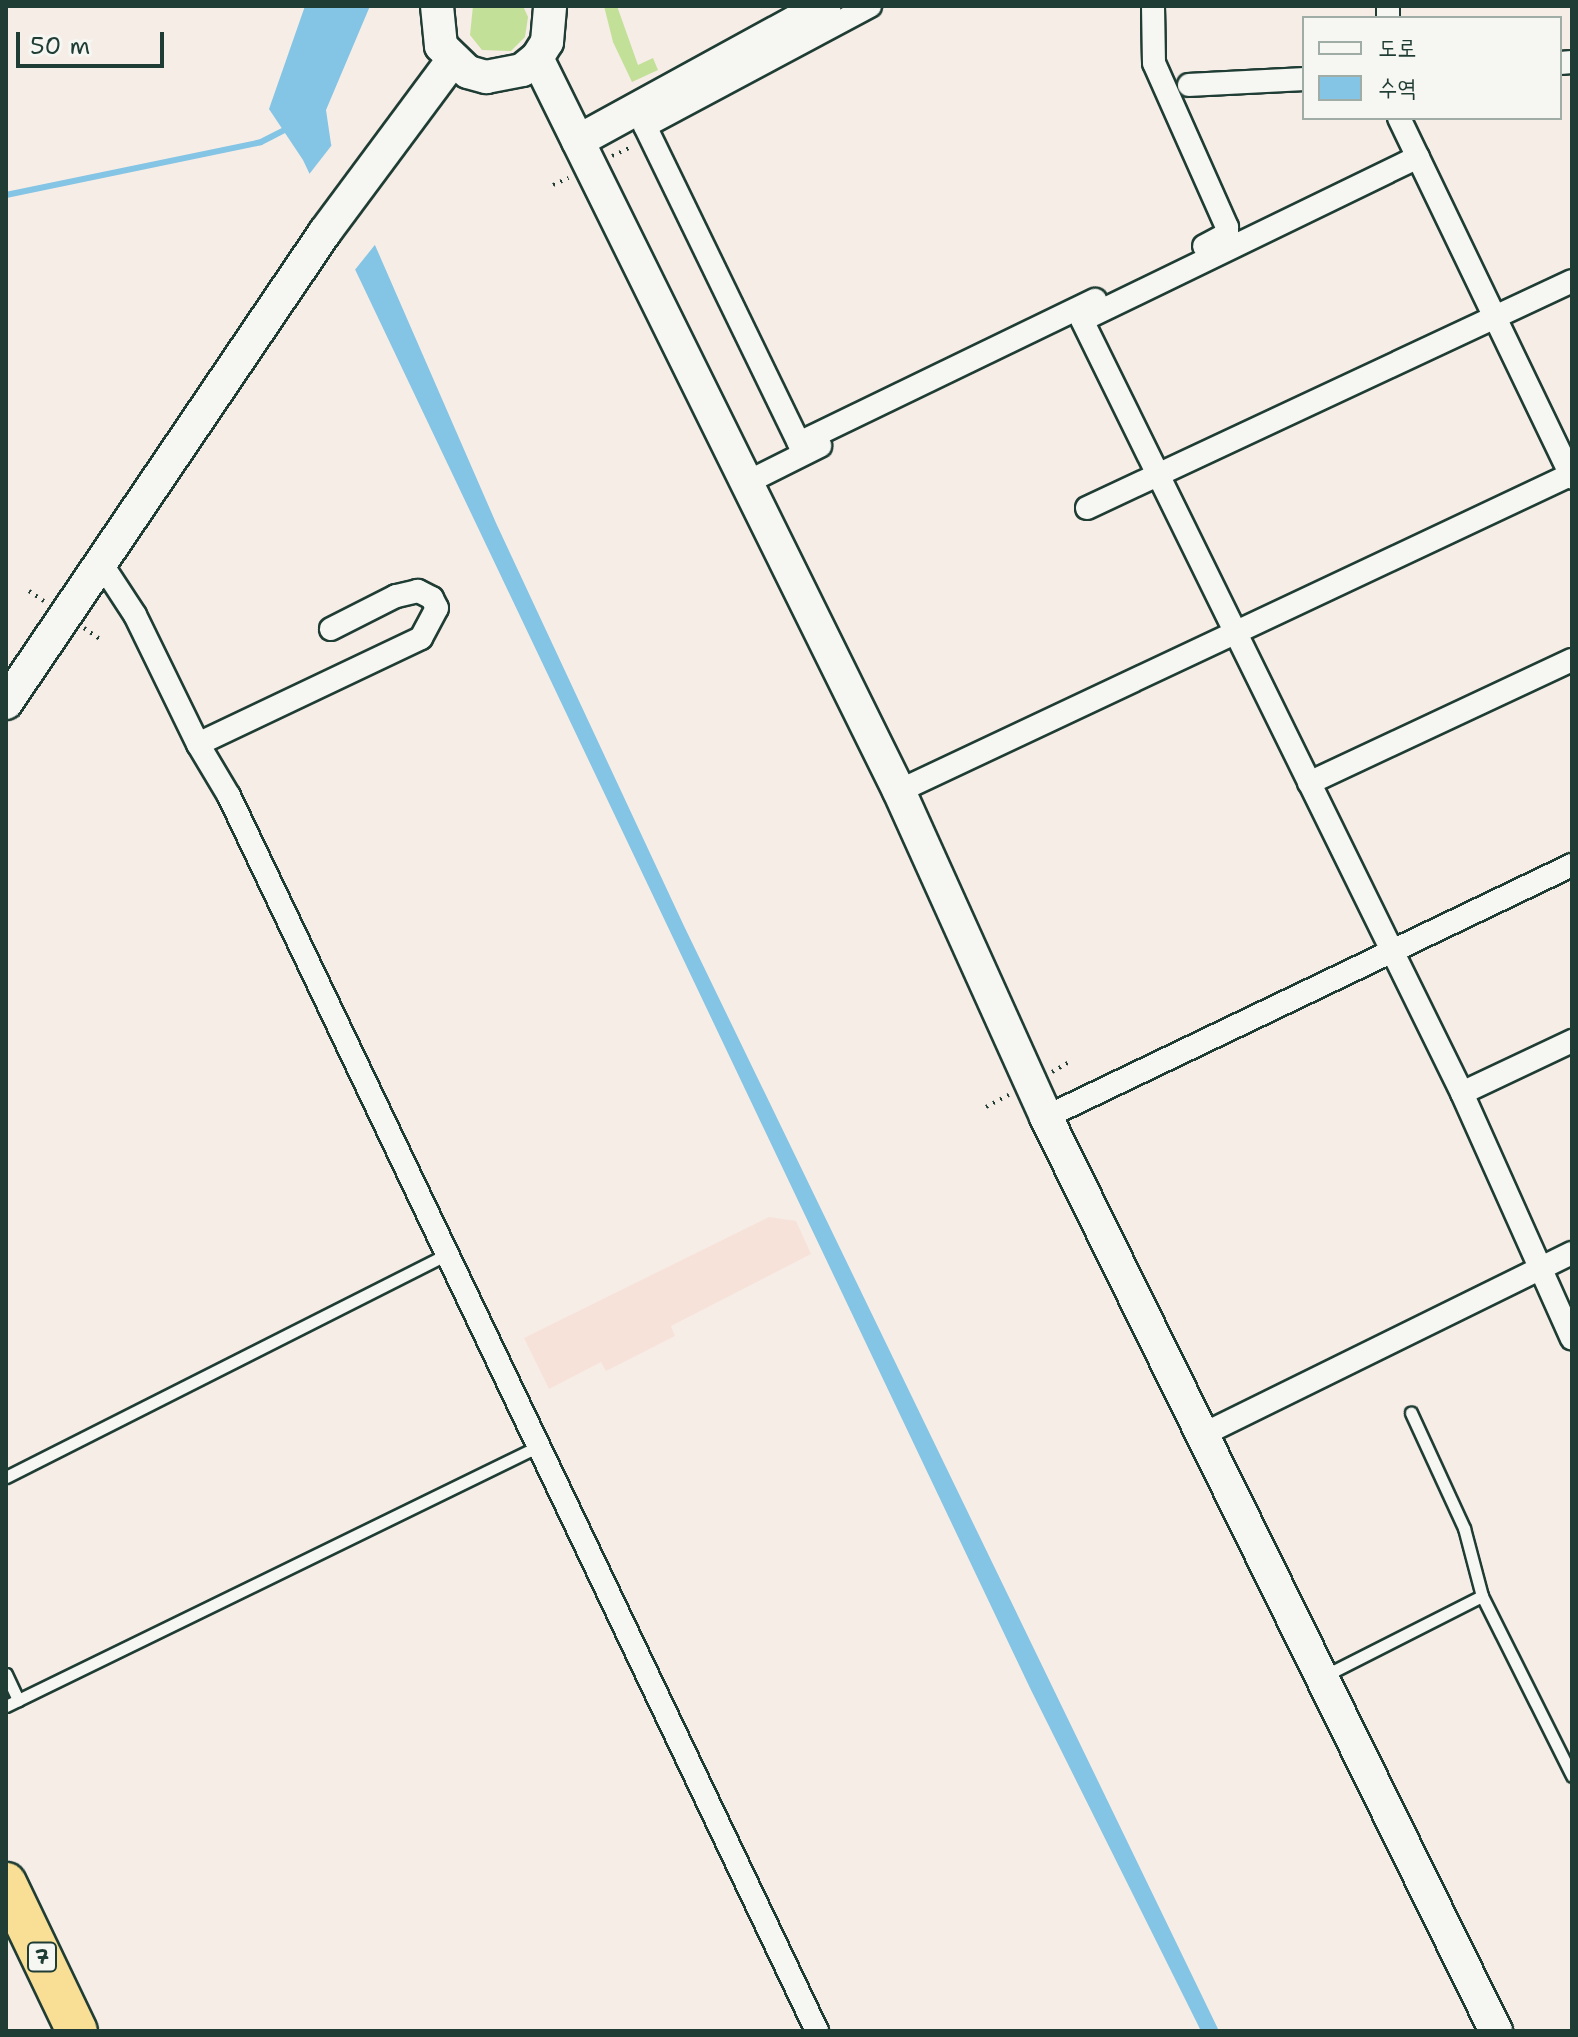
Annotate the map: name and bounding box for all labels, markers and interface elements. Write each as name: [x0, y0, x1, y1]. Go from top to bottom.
scale bar: [20, 16, 168, 66]
legend: [1302, 16, 1562, 120]
text: 50 m: [30, 30, 90, 62]
text: 도로: [1378, 32, 1417, 64]
text: 수역: [1378, 72, 1417, 104]
road number: 7: [26, 1941, 58, 1973]

